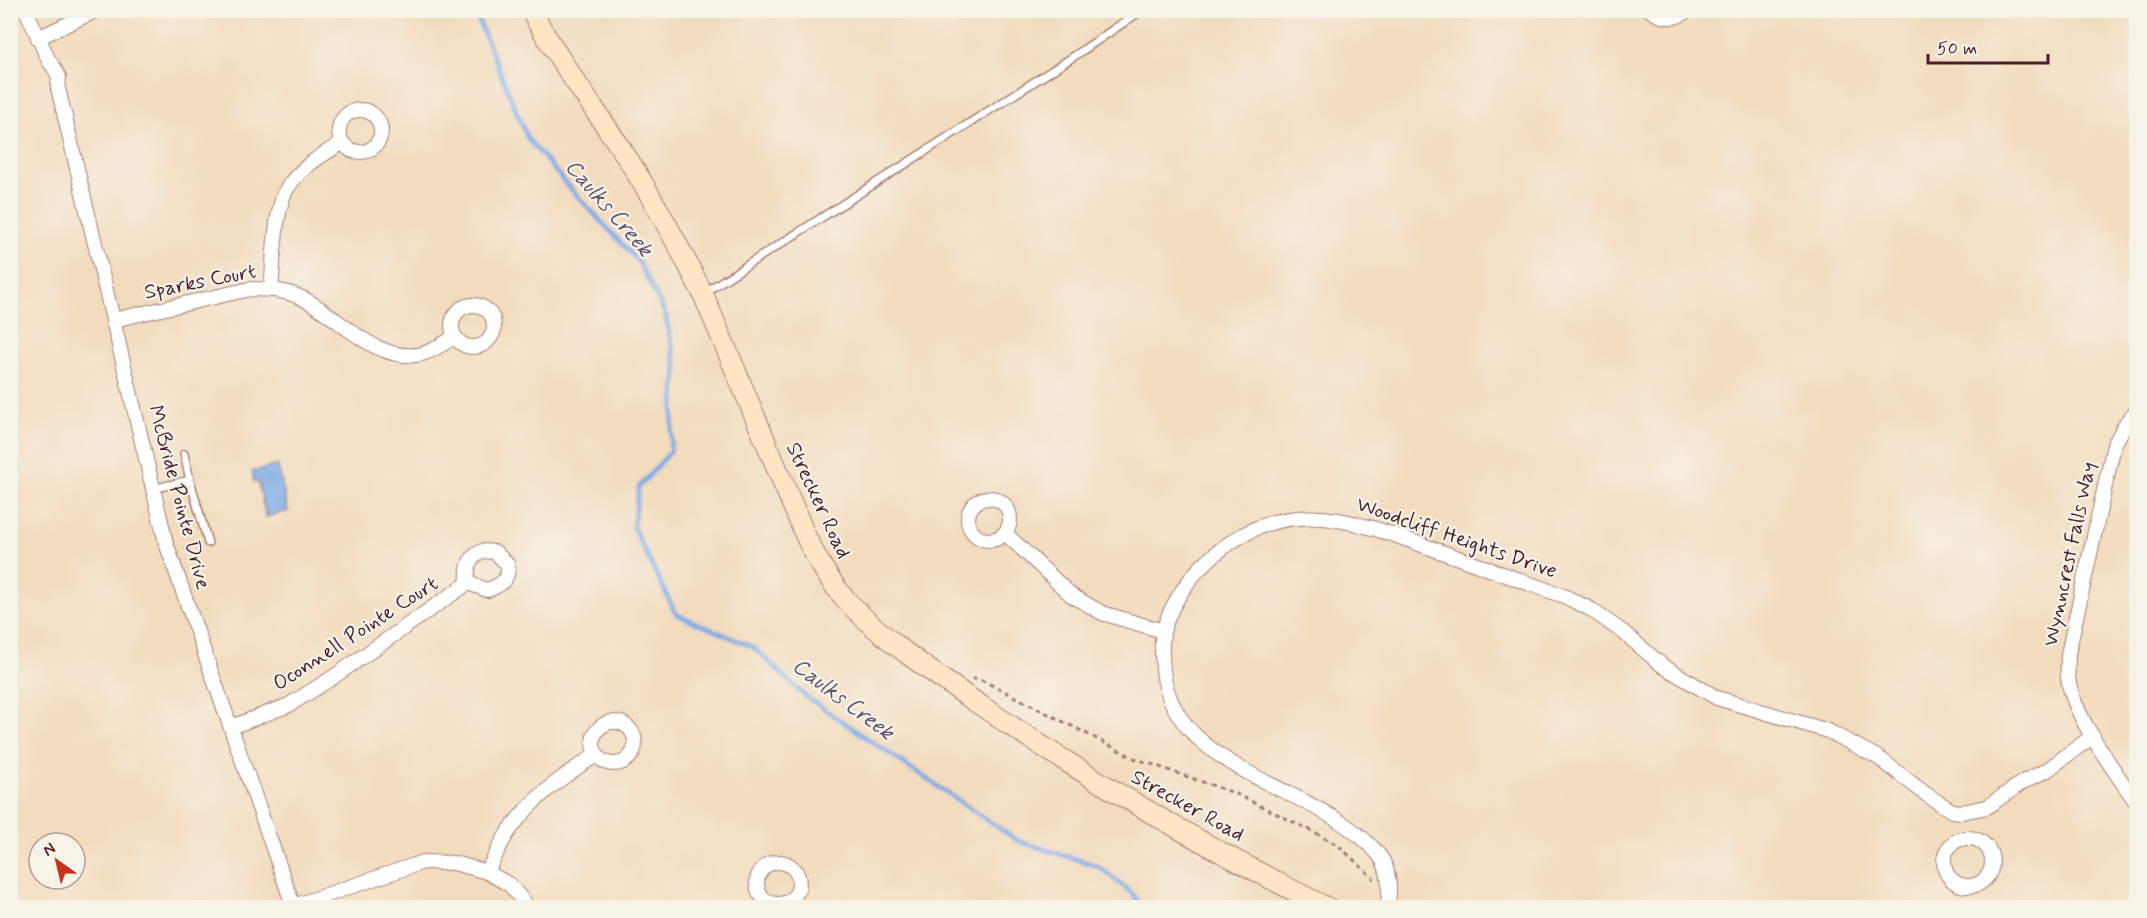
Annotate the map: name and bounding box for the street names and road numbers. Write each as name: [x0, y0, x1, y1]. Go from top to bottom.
street label: Sparks Court: [142, 257, 259, 307]
street label: McBride Pointe Drive: [141, 402, 217, 592]
street label: Strecker Road: [779, 438, 857, 563]
street label: Wynncrest Falls Way: [2037, 459, 2103, 649]
street label: Woodcliff Heights Drive: [1353, 490, 1561, 585]
street label: Oconnell Pointe Court: [268, 570, 444, 698]
street label: Strecker Road: [1126, 763, 1249, 849]

